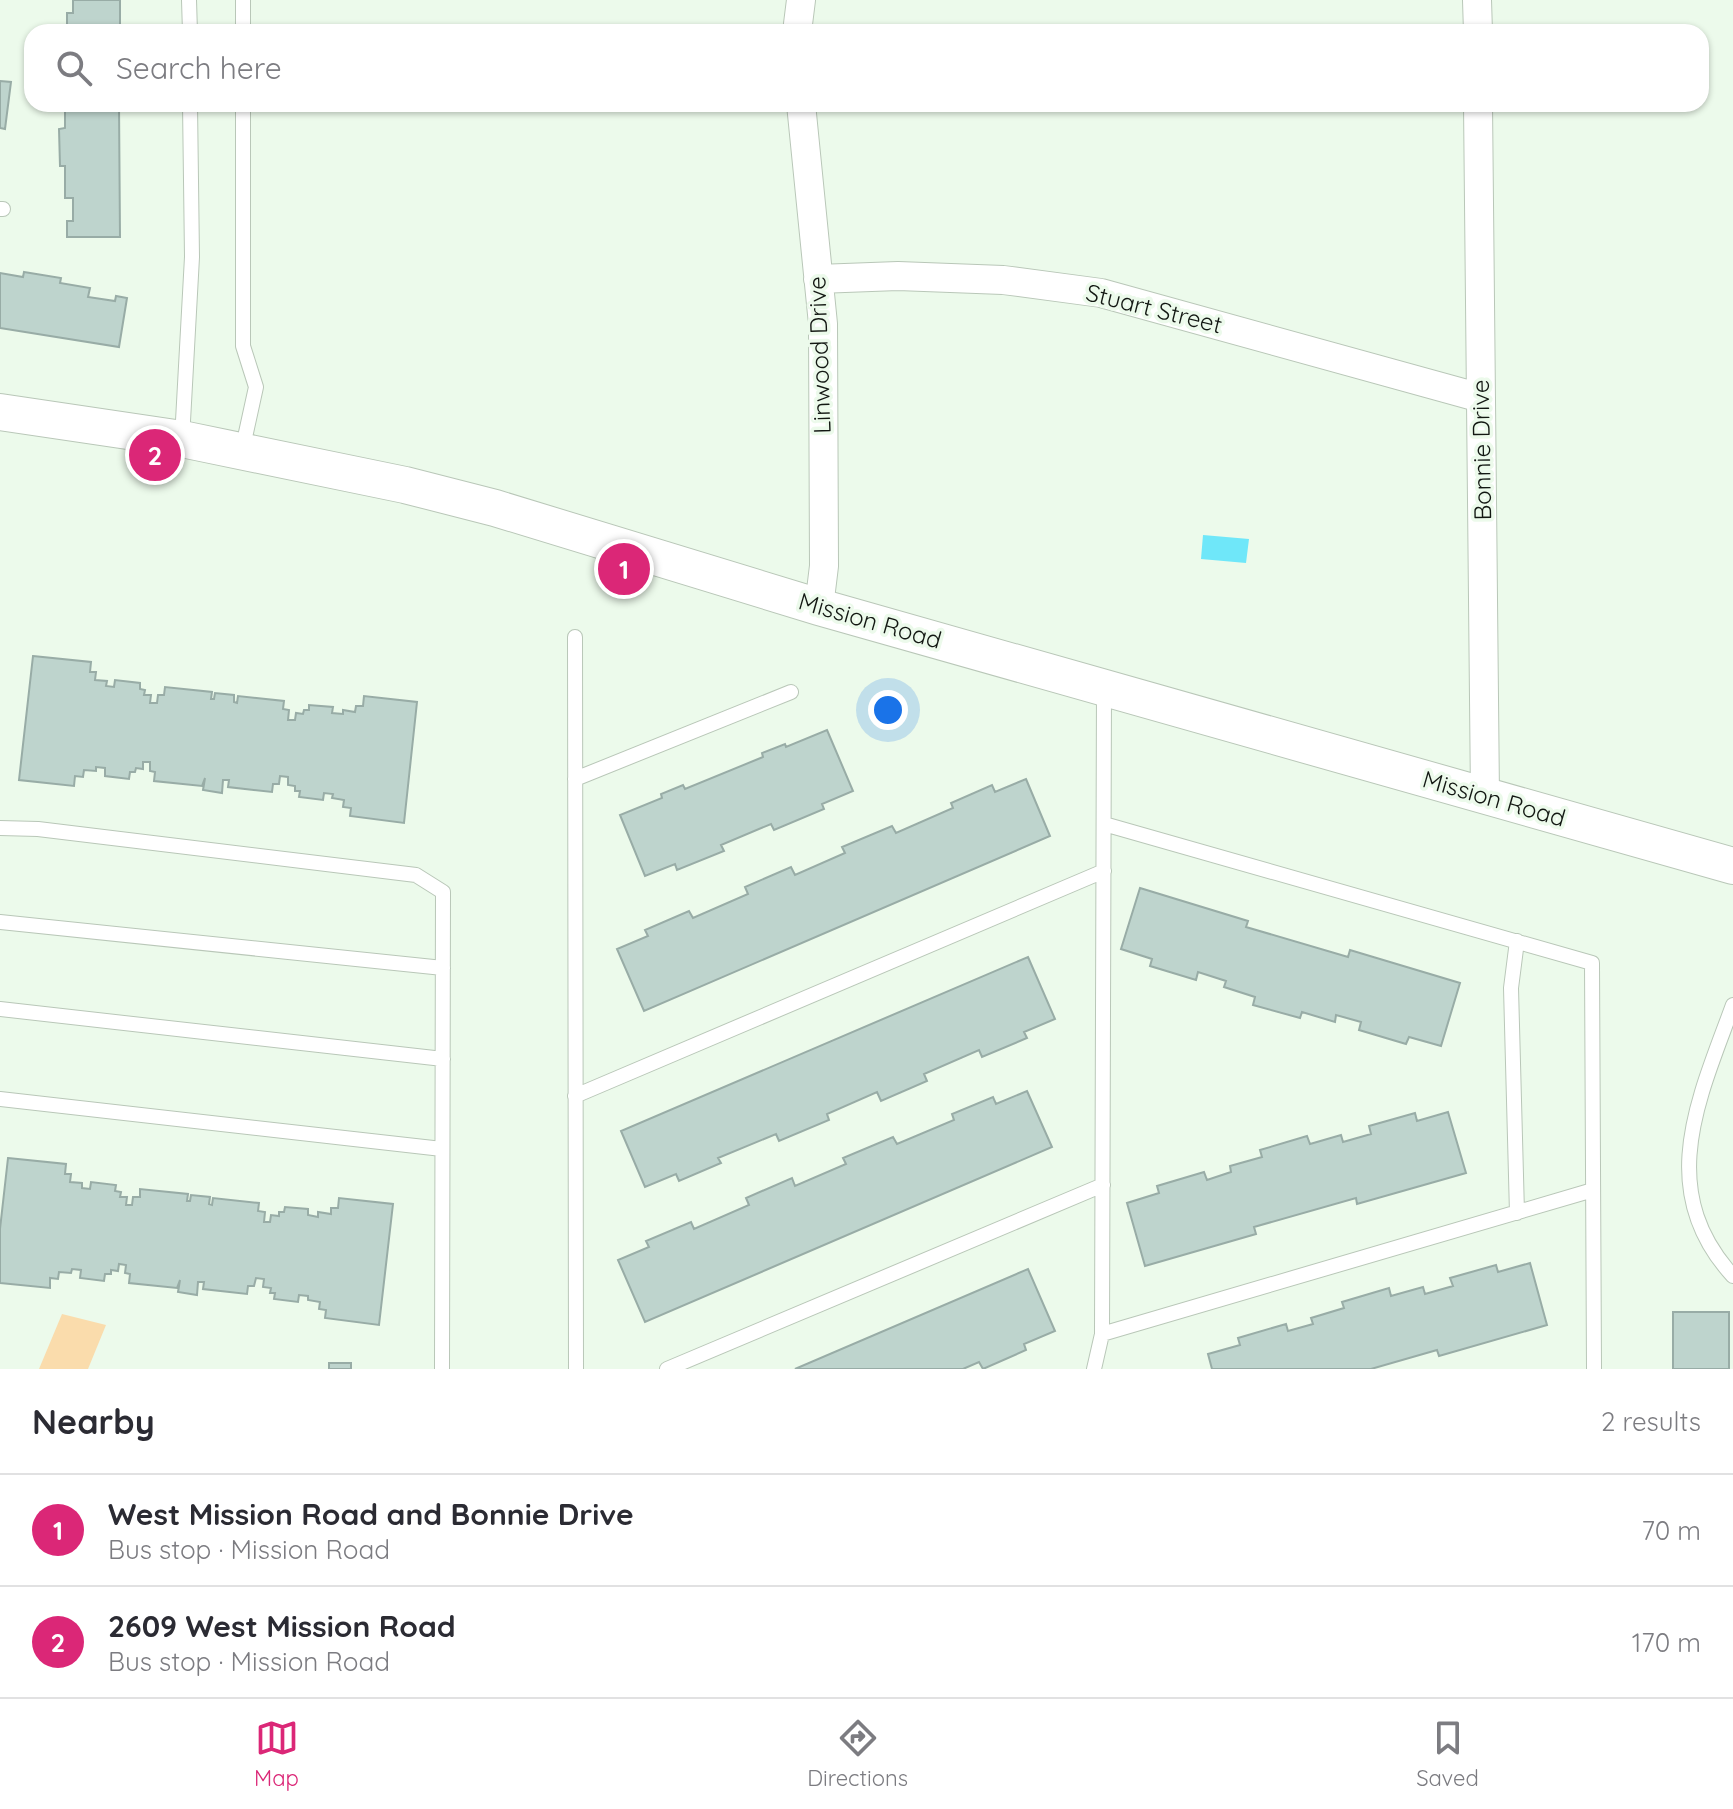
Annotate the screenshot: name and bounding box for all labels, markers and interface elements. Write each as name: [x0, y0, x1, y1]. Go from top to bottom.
search box: [24, 24, 1709, 112]
icon: search: [52, 46, 96, 90]
text: Search here: [116, 49, 282, 87]
street label: Linwood Drive: [801, 276, 837, 434]
street label: Stuart Street: [1083, 277, 1225, 339]
street label: Bonnie Drive: [1465, 379, 1497, 521]
pin: 2: [129, 425, 181, 485]
pin: 1: [598, 539, 650, 599]
street label: Mission Road: [795, 585, 945, 655]
your location: [868, 690, 908, 730]
street label: Mission Road: [1419, 763, 1569, 833]
text: Nearby: [32, 1400, 155, 1443]
text: 2 results: [1601, 1405, 1701, 1438]
text: West Mission Road and Bonnie Drive: [108, 1495, 634, 1533]
text: 1: [53, 1514, 63, 1547]
text: 70 m: [1641, 1514, 1701, 1547]
text: Bus stop · Mission Road: [108, 1533, 390, 1566]
text: 2609 West Mission Road: [108, 1607, 456, 1645]
text: 2: [51, 1626, 65, 1659]
text: 170 m: [1632, 1626, 1701, 1659]
text: Bus stop · Mission Road: [108, 1645, 390, 1678]
tab: Map: [254, 1716, 299, 1792]
tab: Directions: [807, 1716, 908, 1792]
tab: Saved: [1416, 1716, 1479, 1792]

